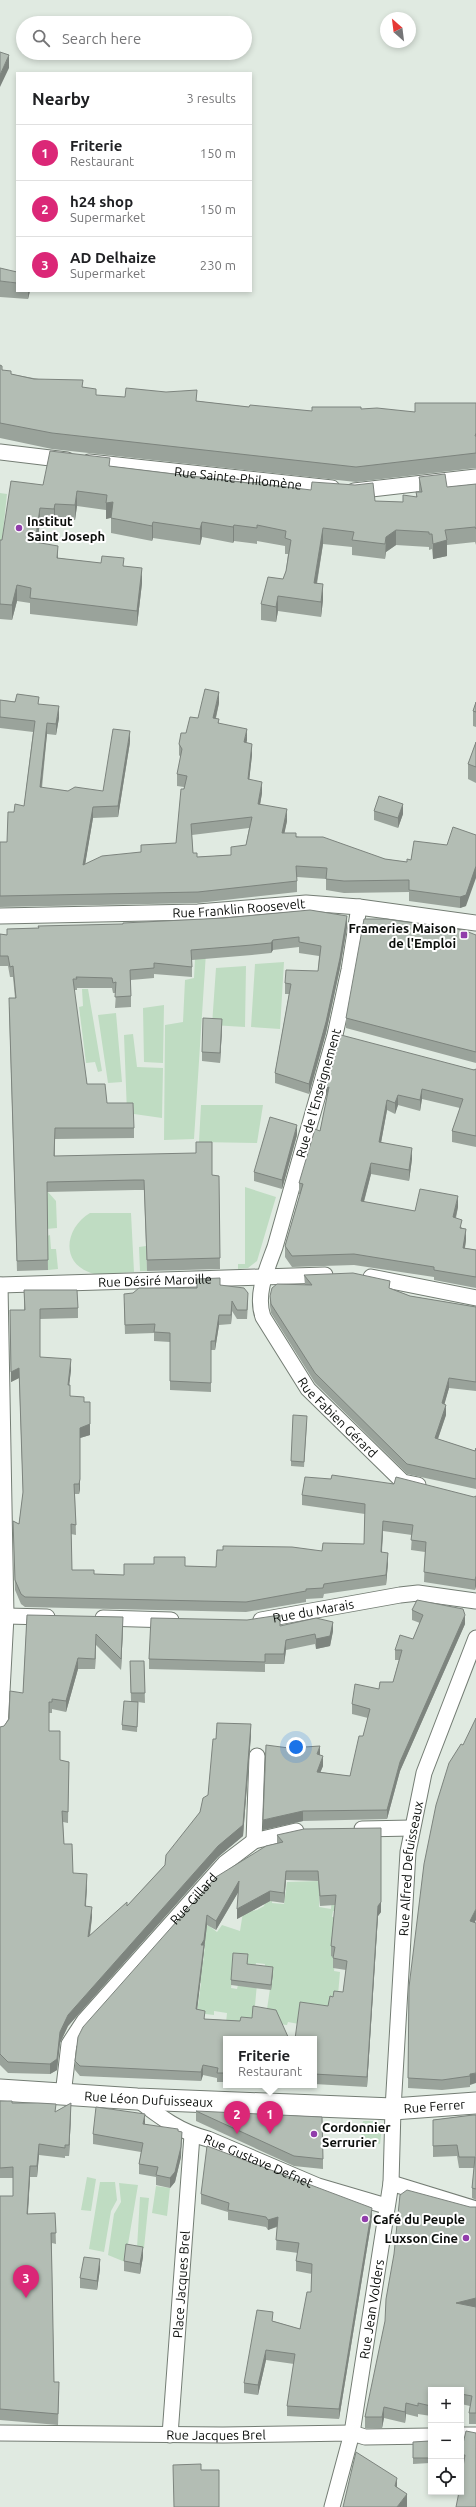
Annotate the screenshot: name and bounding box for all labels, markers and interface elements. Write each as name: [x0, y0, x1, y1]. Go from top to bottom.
north arrow: [380, 12, 416, 48]
search box: [16, 16, 252, 60]
icon: search: [30, 27, 52, 49]
text: Search here: [62, 30, 141, 47]
text: Nearby: [32, 89, 90, 108]
text: 3 results: [186, 91, 236, 105]
text: Friterie: [70, 137, 122, 154]
text: 1: [41, 146, 49, 160]
text: 150 m: [200, 146, 236, 160]
text: Restaurant: [70, 154, 134, 168]
text: h24 shop: [70, 193, 133, 210]
text: 2: [41, 202, 49, 216]
text: 150 m: [200, 202, 236, 216]
text: Supermarket: [70, 210, 145, 224]
text: AD Delhaize: [70, 249, 156, 266]
text: 3: [41, 258, 49, 272]
text: 230 m: [200, 258, 236, 272]
text: Supermarket: [70, 266, 145, 280]
street label: Rue Sainte-Philomène: [174, 464, 303, 492]
place label: Institut Saint Joseph: [27, 514, 105, 543]
marker: Institut Saint Joseph: [14, 523, 24, 533]
street label: Rue Franklin Roosevelt: [172, 896, 306, 920]
place label: Frameries Maison de l'Emploi: [348, 921, 456, 950]
marker: Frameries Maison de l'Emploi: [459, 930, 469, 940]
street label: Rue de l'Enseignement: [293, 1027, 343, 1159]
street label: Rue Désiré Maroille: [98, 1271, 212, 1289]
street label: Rue Fabien Gérard: [295, 1375, 380, 1460]
street label: Rue du Marais: [271, 1596, 355, 1625]
your location: [286, 1737, 306, 1757]
street label: Rue Alfred Defuisseaux: [396, 1799, 425, 1937]
street label: Rue Gillard: [167, 1870, 220, 1927]
popup: [223, 2036, 317, 2088]
text: Friterie: [238, 2047, 290, 2064]
text: Restaurant: [238, 2064, 302, 2078]
street label: Rue Léon Dufuisseaux: [84, 2089, 214, 2109]
street label: Rue Ferrer: [403, 2097, 466, 2115]
pin: 2: [224, 2101, 250, 2134]
pin: 1: [257, 2101, 283, 2134]
place label: Cordonnier Serrurier: [322, 2120, 391, 2149]
marker: Cordonnier Serrurier: [309, 2129, 319, 2139]
street label: Rue Gustave Defnet: [202, 2131, 315, 2190]
place label: Café du Peuple: [373, 2212, 465, 2226]
marker: Café du Peuple: [360, 2214, 370, 2224]
street label: Place Jacques Brel: [170, 2230, 192, 2339]
place label: Luxson Cine: [385, 2231, 458, 2245]
marker: Luxson Cine: [461, 2233, 471, 2243]
street label: Rue Jean Volders: [357, 2258, 386, 2360]
pin: 3: [13, 2265, 39, 2298]
map controls: [428, 2387, 464, 2495]
button: +: [428, 2387, 464, 2423]
button: −: [428, 2423, 464, 2459]
street label: Rue Jacques Brel: [166, 2427, 266, 2442]
button: locate: [428, 2459, 464, 2495]

